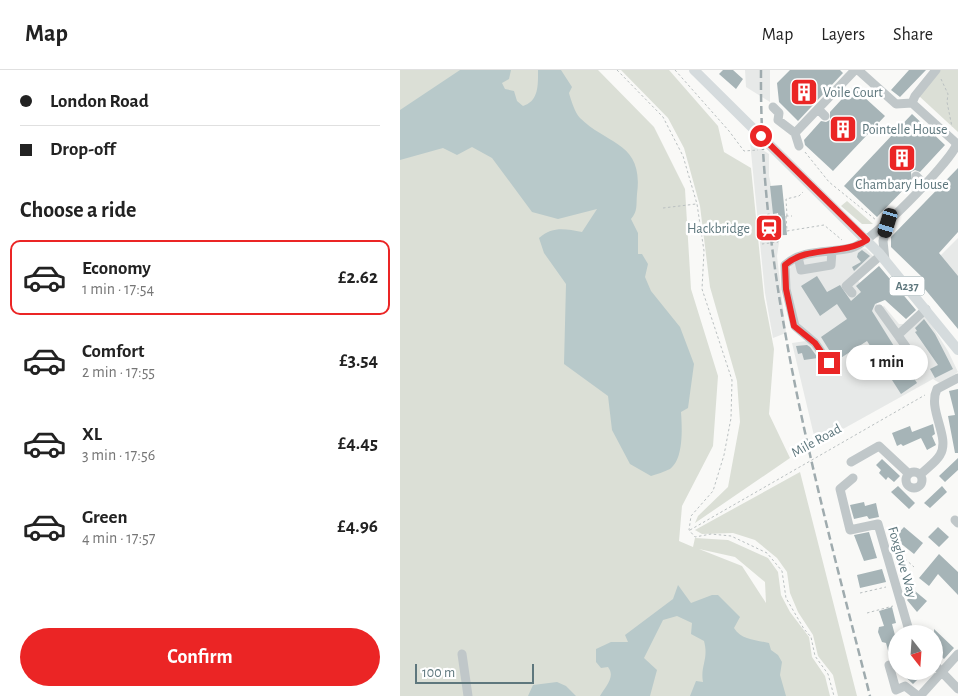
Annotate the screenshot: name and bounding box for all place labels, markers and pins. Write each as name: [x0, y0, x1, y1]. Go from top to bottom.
building icon: Voile Court: [789, 77, 819, 107]
place label: Voile Court: [823, 86, 883, 100]
building icon: Pointelle House: [828, 114, 858, 144]
place label: Pointelle House: [862, 123, 948, 137]
building icon: Chambary House: [887, 143, 917, 173]
place label: Chambary House: [855, 178, 949, 192]
station icon: Hackbridge: [754, 213, 784, 243]
place label: Hackbridge: [687, 222, 750, 236]

